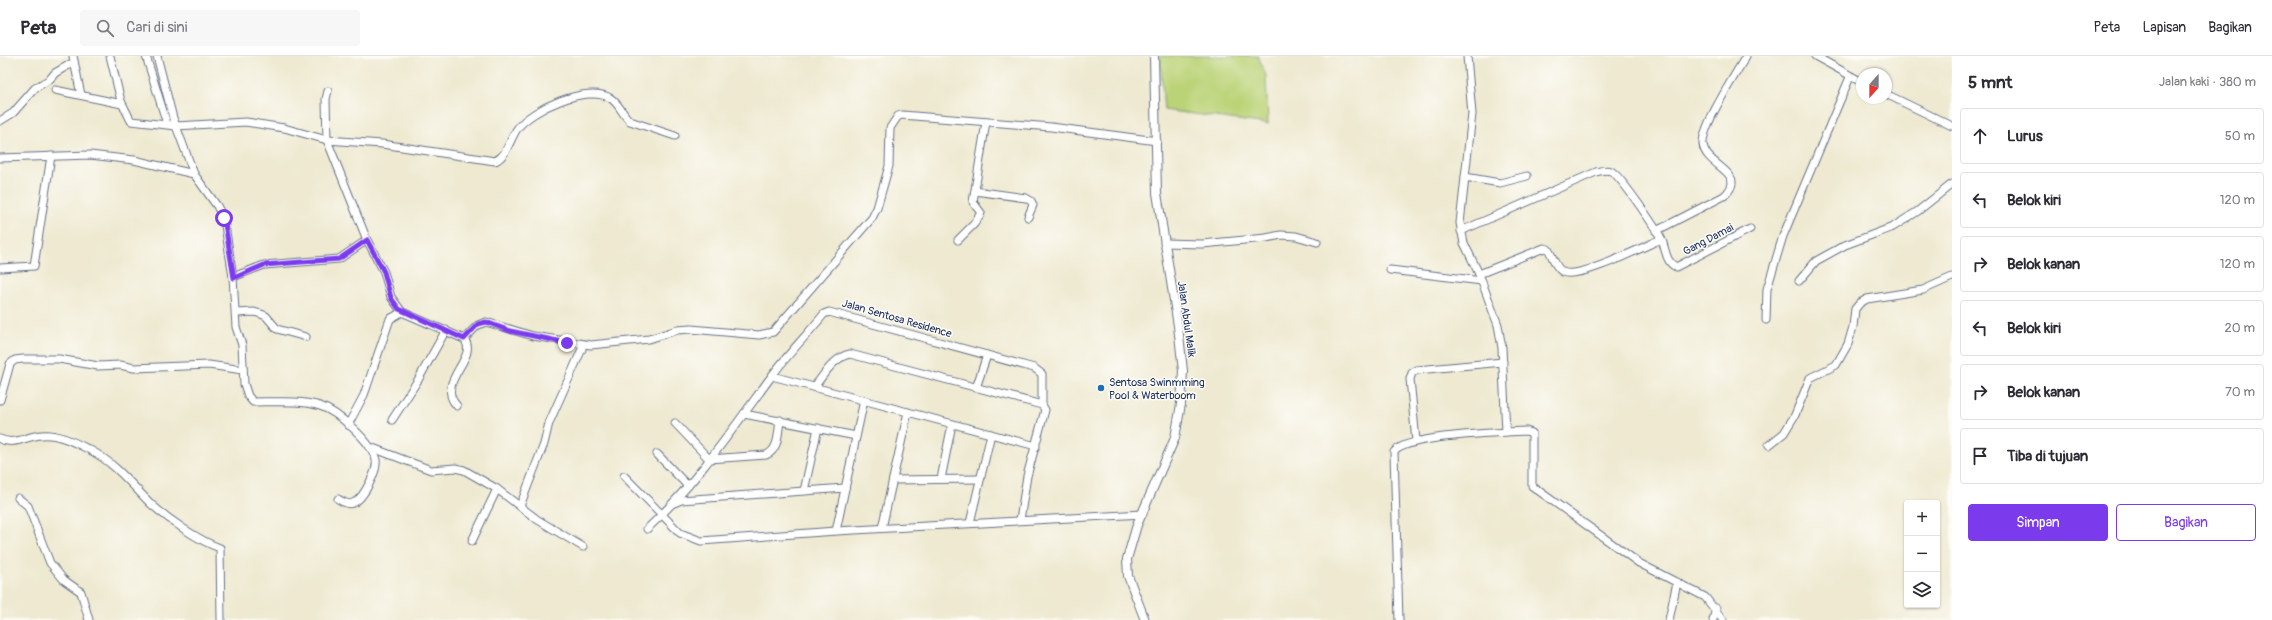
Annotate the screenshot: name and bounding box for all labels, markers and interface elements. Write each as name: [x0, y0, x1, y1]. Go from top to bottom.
search box: [80, 10, 360, 46]
text: Peta: [20, 16, 56, 40]
icon: search: [94, 17, 116, 39]
text: Cari di sini: [126, 18, 188, 37]
text: Peta: [2094, 19, 2120, 36]
text: Lapisan: [2142, 19, 2186, 36]
text: Bagikan: [2208, 19, 2252, 36]
north arrow: [1856, 68, 1892, 104]
text: 5 mnt: [1968, 72, 2012, 93]
text: Jalan kaki · 380 m: [2159, 74, 2256, 90]
icon: ahead: [1969, 125, 1991, 147]
text: Lurus: [2007, 127, 2043, 146]
text: 50 m: [2225, 128, 2255, 144]
icon: left: [1969, 189, 1991, 211]
text: Belok kiri: [2007, 191, 2061, 210]
text: 120 m: [2219, 192, 2255, 208]
route start: [215, 209, 233, 227]
street label: Gang Damai: [1681, 221, 1736, 258]
icon: right: [1969, 253, 1991, 275]
text: Belok kanan: [2007, 255, 2080, 274]
text: 120 m: [2219, 256, 2255, 272]
street label: Jalan Abdul Malik: [1175, 280, 1198, 359]
street label: Jalan Sentosa Residence: [841, 297, 954, 341]
icon: left: [1969, 317, 1991, 339]
text: Belok kiri: [2007, 319, 2061, 338]
text: 20 m: [2224, 320, 2255, 336]
route end: [558, 334, 576, 352]
place label: Sentosa Swinmming Pool & Waterboom: [1109, 376, 1205, 402]
icon: right: [1969, 381, 1991, 403]
marker: Sentosa Swinmming Pool & Waterboom: [1096, 383, 1106, 393]
text: Belok kanan: [2007, 383, 2080, 402]
text: 70 m: [2225, 384, 2255, 400]
icon: arrive: [1969, 445, 1991, 467]
text: Tiba di tujuan: [2007, 447, 2088, 466]
map controls: [1904, 500, 1940, 608]
button: +: [1904, 500, 1940, 536]
button: Simpan: [1968, 504, 2108, 541]
button: Bagikan: [2116, 504, 2256, 541]
button: −: [1904, 536, 1940, 572]
button: layers: [1904, 572, 1940, 608]

